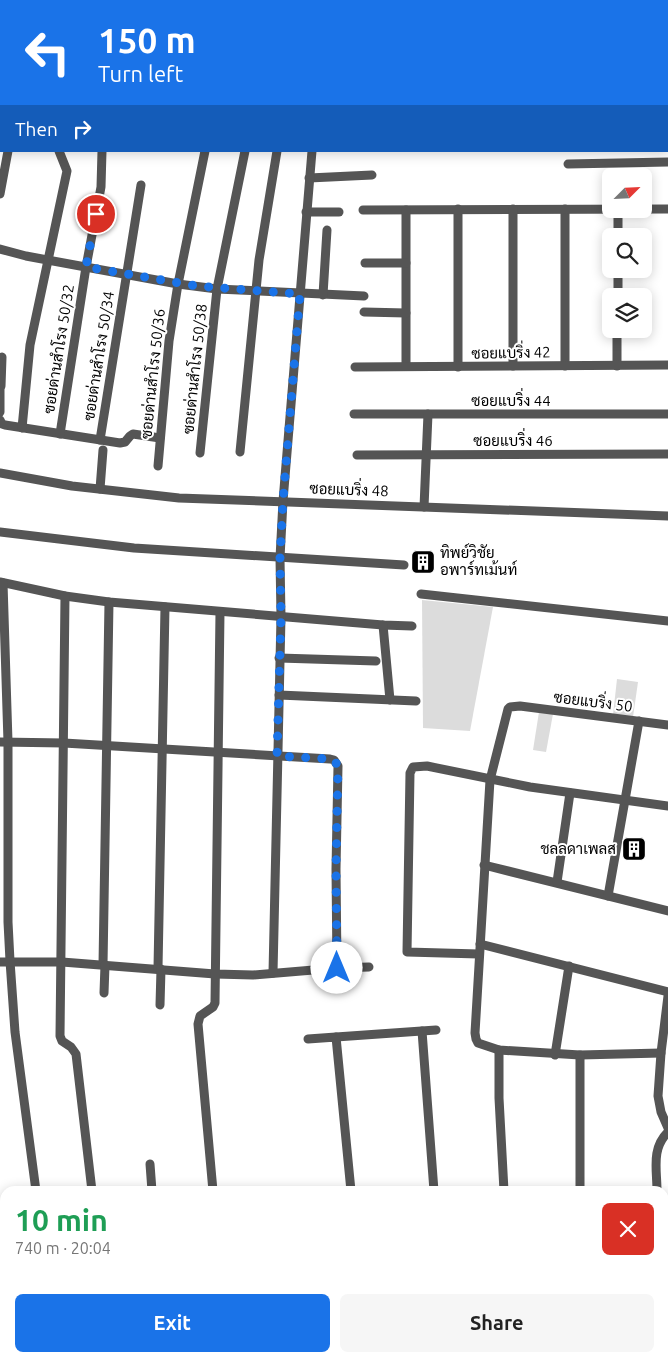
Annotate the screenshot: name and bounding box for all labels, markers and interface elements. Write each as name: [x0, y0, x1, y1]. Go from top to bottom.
icon: left: [15, 20, 80, 85]
text: 150 m: [98, 20, 196, 60]
text: Turn left: [98, 61, 183, 86]
icon: right: [68, 115, 96, 143]
text: Then: [15, 118, 58, 140]
north arrow: [602, 168, 652, 218]
map controls: [602, 168, 652, 338]
pin: [75, 193, 117, 235]
icon: arrive: [82, 200, 110, 228]
button: search: [602, 228, 652, 278]
street label: ซอยด่านสำโรง 50/32: [39, 283, 77, 415]
button: layers: [602, 288, 652, 338]
street label: ซอยด่านสำโรง 50/34: [79, 290, 117, 422]
street label: ซอยด่านสำโรง 50/38: [178, 303, 210, 435]
street label: ซอยด่านสำโรง 50/36: [136, 308, 168, 440]
street label: ซอยแบริ่ง 42: [471, 338, 551, 362]
street label: ซอยแบริ่ง 44: [471, 387, 551, 409]
street label: ซอยแบริ่ง 46: [473, 427, 553, 449]
street label: ซอยแบริ่ง 48: [309, 474, 389, 499]
place label: ทิพย์วิชัย อพาร์ทเม้นท์: [440, 543, 517, 578]
building icon: ทิพย์วิชัย อพาร์ทเม้นท์: [410, 549, 436, 575]
street label: ซอยแบริ่ง 50: [553, 683, 634, 715]
building icon: ชลลดาเพลส: [621, 836, 647, 862]
place label: ชลลดาเพลส: [541, 840, 616, 857]
position arrow: [310, 941, 362, 993]
text: 10 min: [15, 1203, 108, 1237]
button: close: [602, 1203, 654, 1255]
text: 740 m · 20:04: [15, 1239, 111, 1257]
button: Exit: [15, 1294, 330, 1352]
button: Share: [340, 1294, 654, 1352]

